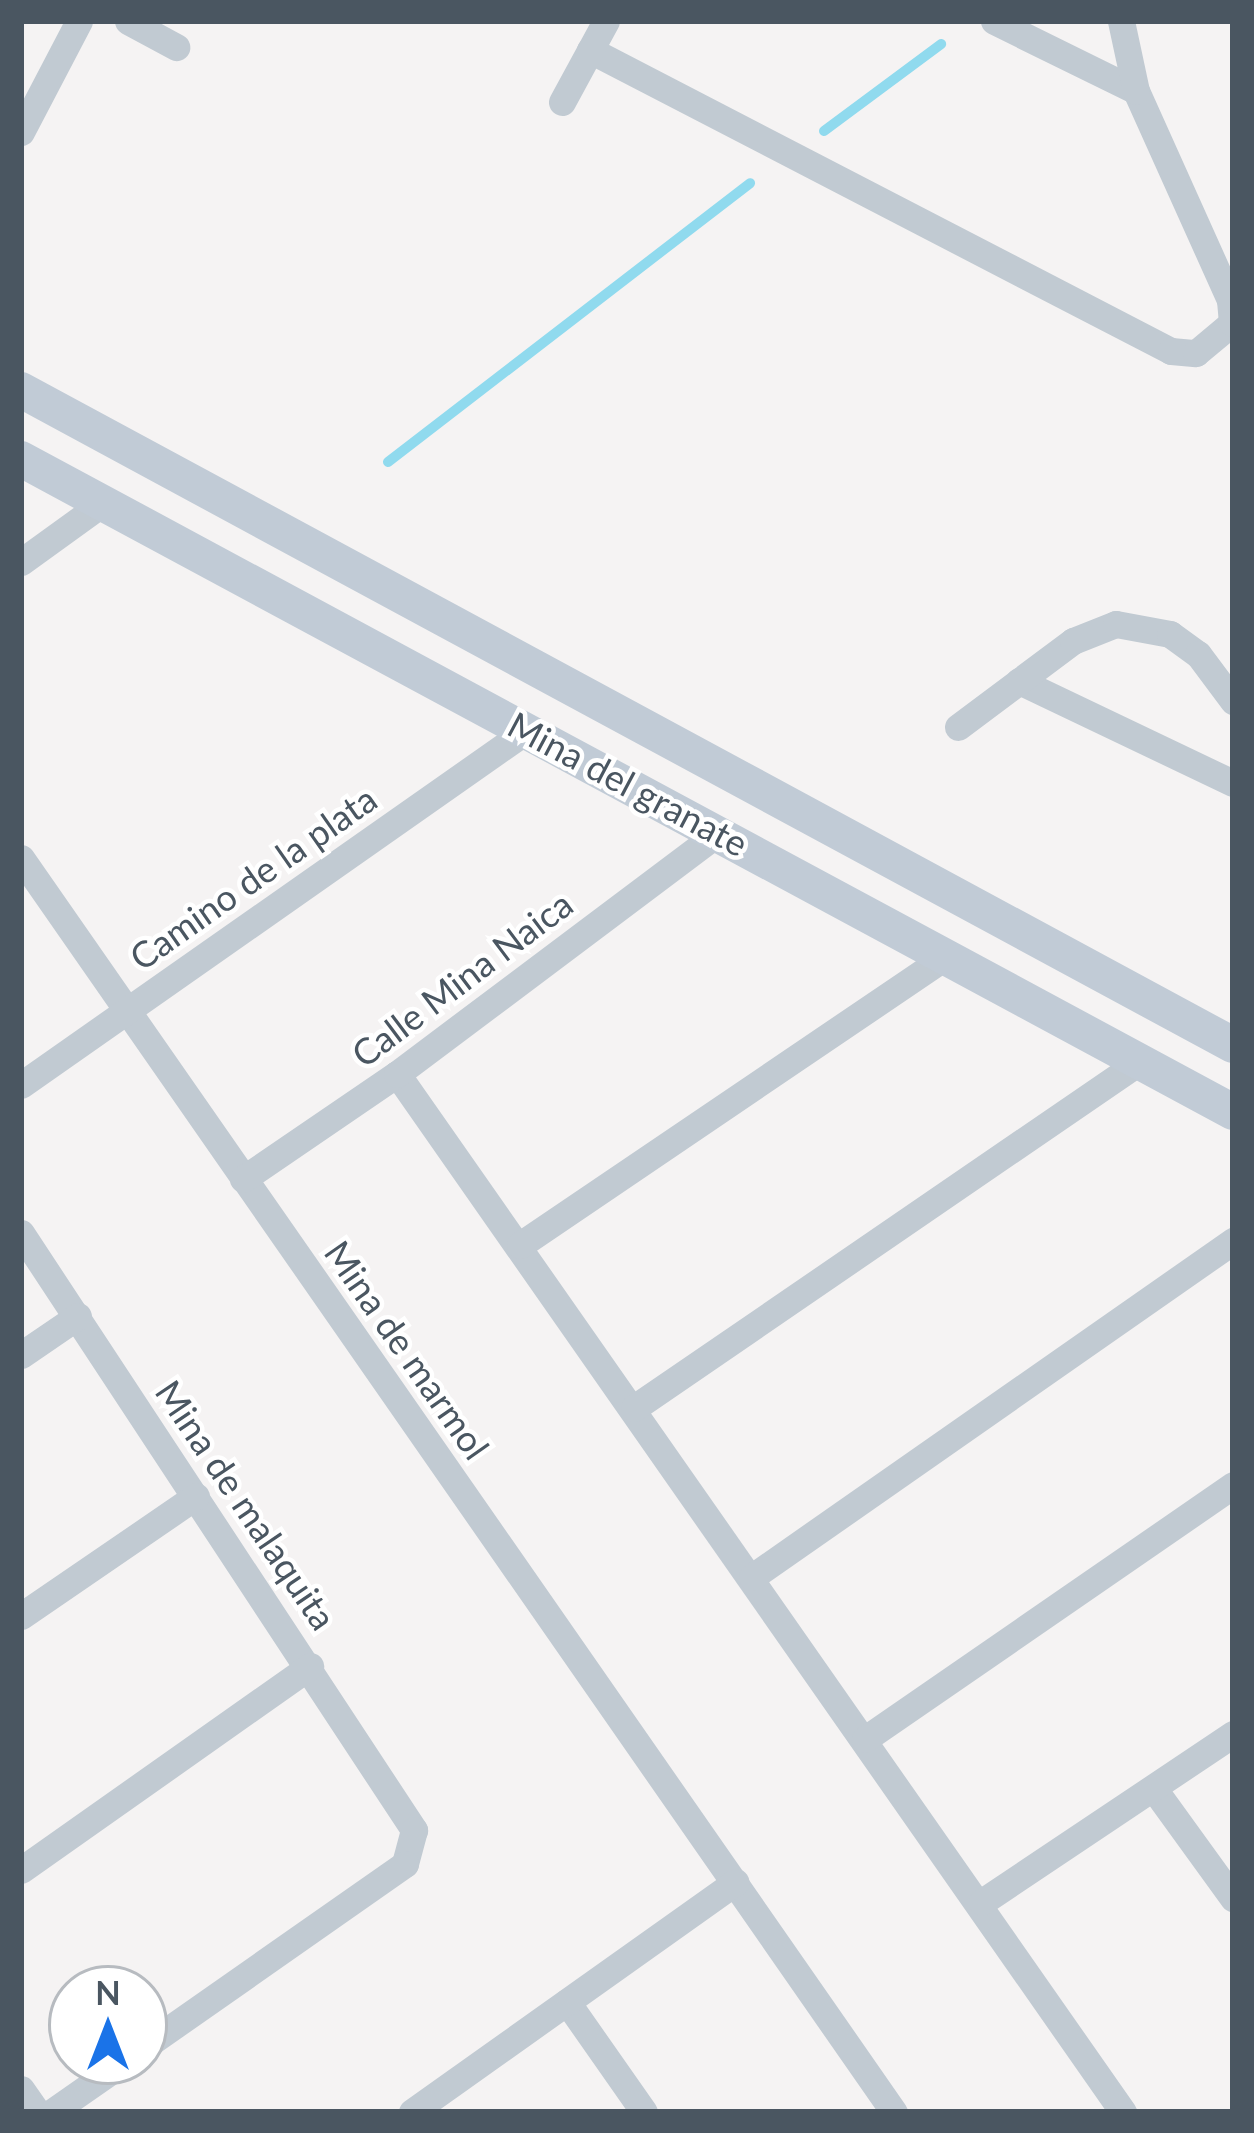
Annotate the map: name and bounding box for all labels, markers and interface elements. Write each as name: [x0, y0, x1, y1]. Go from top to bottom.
street label: Mina del granate: [501, 703, 755, 865]
street label: Camino de la plata: [121, 777, 385, 979]
street label: Calle Mina Naica: [343, 882, 581, 1076]
street label: Mina de marmol: [316, 1233, 498, 1467]
street label: Mina de malaquita: [147, 1372, 345, 1638]
north arrow: [48, 1965, 168, 2085]
text: N: [95, 1972, 121, 2012]

